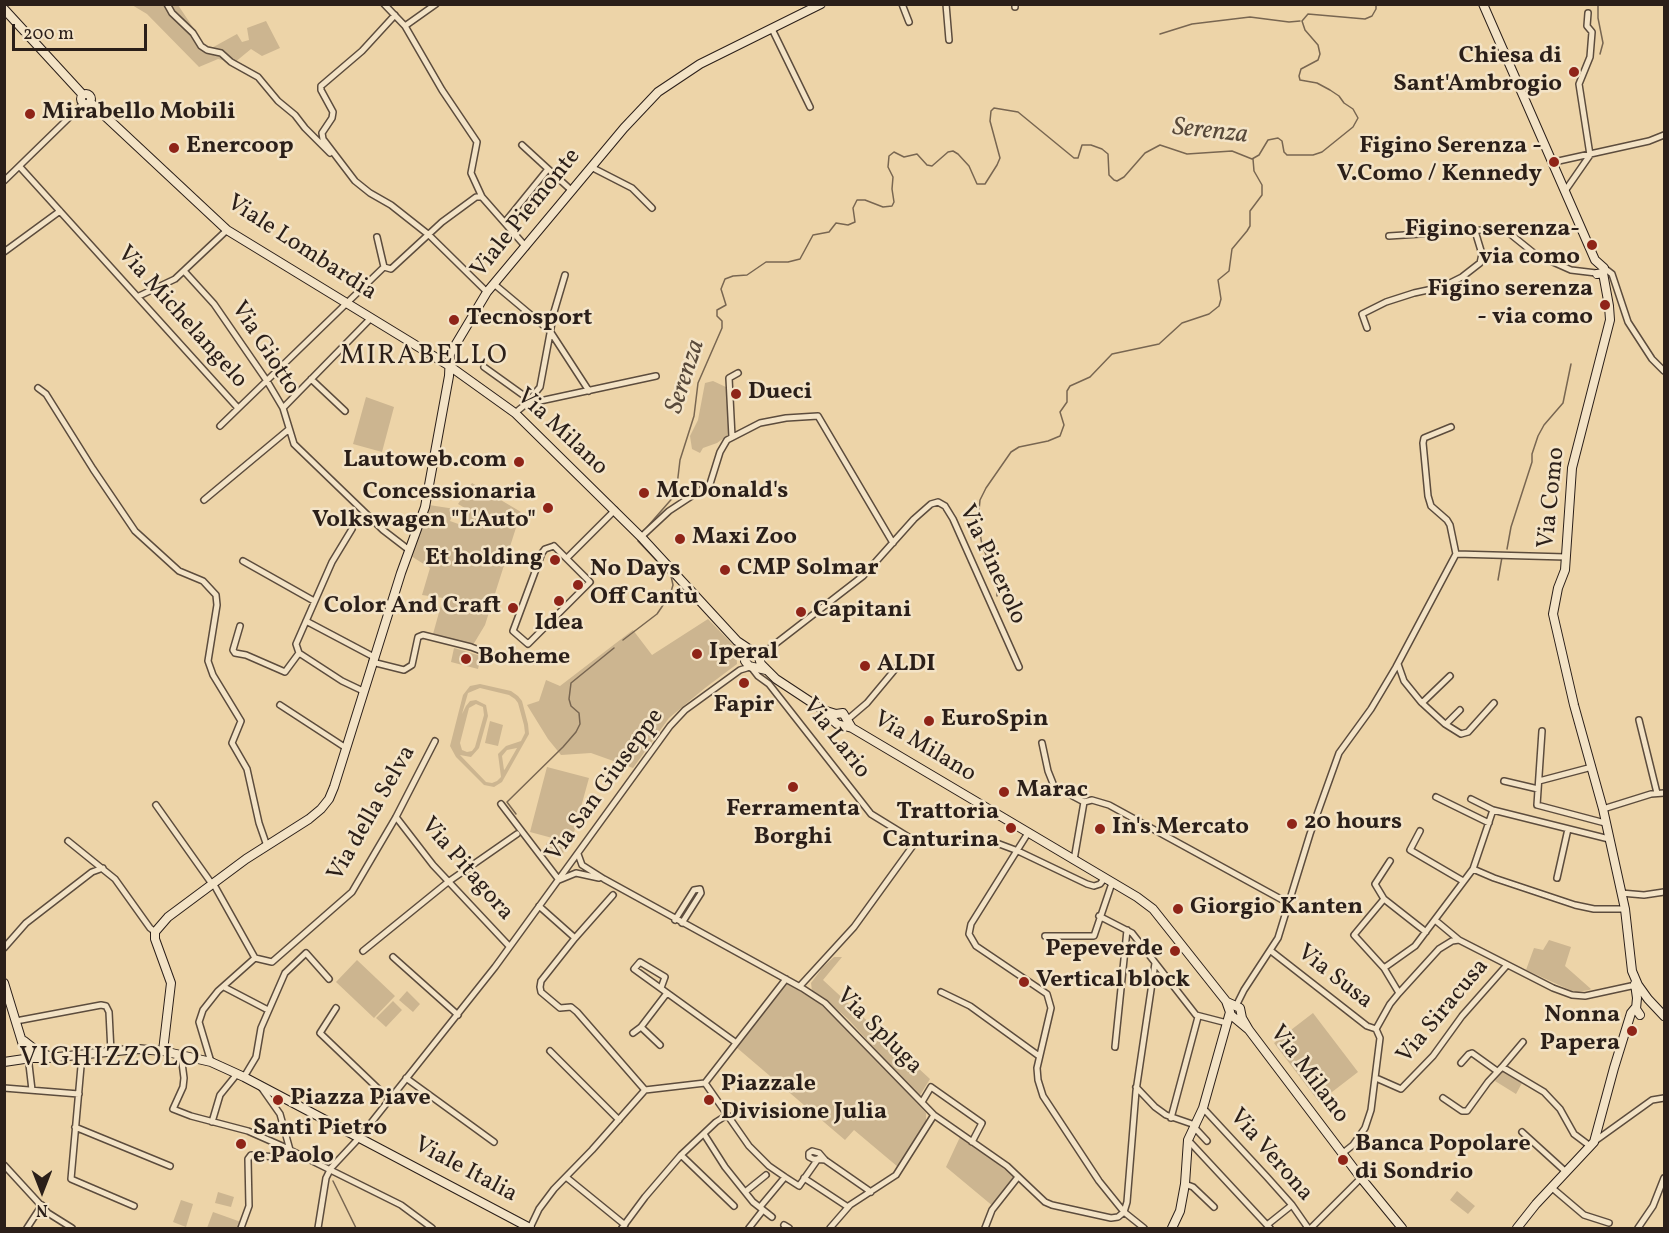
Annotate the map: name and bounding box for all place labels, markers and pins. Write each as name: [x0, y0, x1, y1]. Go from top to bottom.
place label: Chiesa di Sant'Ambrogio: [1393, 44, 1562, 100]
marker: Chiesa di Sant'Ambrogio: [1567, 65, 1581, 79]
place label: Mirabello Mobili: [42, 100, 235, 128]
marker: Mirabello Mobili: [23, 107, 37, 121]
place label: Enercoop: [186, 134, 294, 162]
place label: Figino Serenza - V.Como / Kennedy: [1337, 134, 1542, 190]
marker: Enercoop: [167, 141, 181, 155]
marker: Figino Serenza - V.Como / Kennedy: [1547, 155, 1561, 169]
place label: Figino serenza- via como: [1405, 217, 1580, 273]
marker: Figino serenza- via como: [1585, 238, 1599, 252]
place label: Figino serenza - via como: [1427, 277, 1593, 333]
marker: Figino serenza - via como: [1598, 298, 1612, 312]
place label: Tecnosport: [466, 306, 592, 334]
marker: Tecnosport: [447, 313, 461, 327]
place label: Dueci: [748, 380, 812, 408]
marker: Dueci: [729, 387, 743, 401]
place label: Lautoweb.com: [343, 448, 507, 476]
marker: Lautoweb.com: [512, 455, 526, 469]
place label: McDonald's: [656, 479, 788, 507]
place label: Concessionaria Volkswagen "L'Auto": [312, 480, 536, 536]
marker: McDonald's: [637, 486, 651, 500]
marker: Concessionaria Volkswagen "L'Auto": [541, 501, 555, 515]
place label: Maxi Zoo: [692, 525, 797, 553]
marker: Maxi Zoo: [673, 532, 687, 546]
place label: Et holding: [425, 546, 543, 574]
marker: Et holding: [548, 553, 562, 567]
place label: CMP Solmar: [737, 556, 879, 584]
place label: No Days Off Cantù: [590, 557, 698, 613]
marker: CMP Solmar: [718, 563, 732, 577]
marker: No Days Off Cantù: [571, 578, 585, 592]
place label: Color And Craft: [324, 594, 501, 622]
marker: Idea: [552, 594, 566, 608]
place label: Capitani: [813, 598, 911, 626]
marker: Color And Craft: [506, 601, 520, 615]
marker: Capitani: [794, 605, 808, 619]
place label: Idea: [534, 611, 584, 639]
place label: Iperal: [709, 640, 778, 668]
place label: Boheme: [478, 645, 570, 673]
marker: Iperal: [690, 647, 704, 661]
marker: Boheme: [459, 652, 473, 666]
place label: ALDI: [877, 652, 935, 680]
marker: ALDI: [858, 659, 872, 673]
marker: Fapir: [737, 676, 751, 690]
place label: Fapir: [714, 693, 774, 721]
place label: EuroSpin: [941, 707, 1048, 735]
marker: EuroSpin: [922, 714, 936, 728]
place label: Marac: [1016, 778, 1088, 806]
marker: Ferramenta Borghi: [786, 780, 800, 794]
marker: Marac: [997, 785, 1011, 799]
place label: Ferramenta Borghi: [726, 797, 860, 853]
place label: Trattoria Canturina: [882, 800, 999, 856]
place label: 20 hours: [1304, 810, 1402, 838]
place label: In's Mercato: [1112, 815, 1249, 843]
marker: 20 hours: [1285, 817, 1299, 831]
marker: Trattoria Canturina: [1004, 821, 1018, 835]
marker: In's Mercato: [1093, 822, 1107, 836]
place label: Giorgio Kanten: [1190, 895, 1363, 923]
marker: Giorgio Kanten: [1171, 902, 1185, 916]
place label: Pepeverde: [1045, 937, 1163, 965]
marker: Pepeverde: [1168, 944, 1182, 958]
place label: Vertical block: [1036, 968, 1190, 996]
marker: Vertical block: [1017, 975, 1031, 989]
place label: Nonna Papera: [1540, 1003, 1620, 1059]
marker: Nonna Papera: [1625, 1024, 1639, 1038]
place label: Piazzale Divisione Julia: [721, 1072, 887, 1128]
place label: Piazza Piave: [290, 1086, 431, 1114]
marker: Piazza Piave: [271, 1093, 285, 1107]
marker: Piazzale Divisione Julia: [702, 1093, 716, 1107]
place label: Santi Pietro e Paolo: [253, 1116, 387, 1172]
place label: Banca Popolare di Sondrio: [1355, 1132, 1531, 1188]
marker: Santi Pietro e Paolo: [234, 1137, 248, 1151]
marker: Banca Popolare di Sondrio: [1336, 1153, 1350, 1167]

